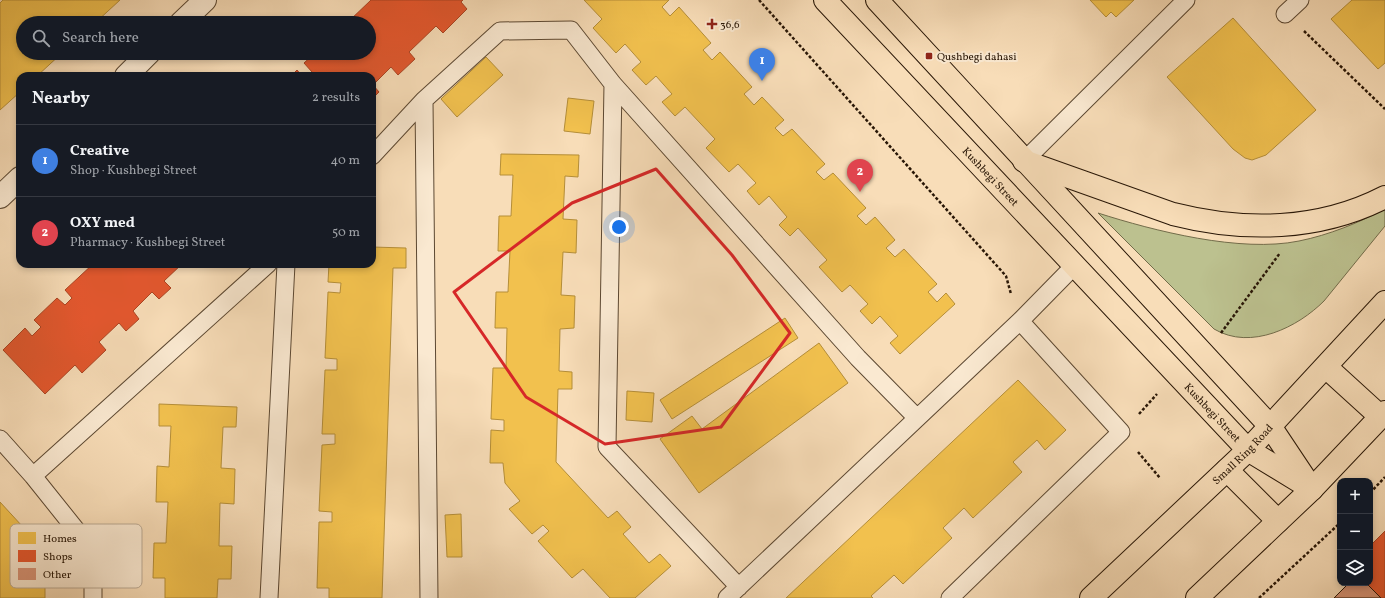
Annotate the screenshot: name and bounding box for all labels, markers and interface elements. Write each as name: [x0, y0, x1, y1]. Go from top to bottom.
search box: [16, 16, 376, 60]
place label: 36,6: [720, 18, 740, 33]
marker: 36,6: [707, 19, 717, 29]
icon: search: [30, 27, 52, 49]
text: Search here: [62, 28, 139, 49]
pin: 1: [749, 48, 775, 81]
place label: Qushbegi dahasi: [937, 50, 1017, 65]
marker: Qushbegi dahasi: [924, 51, 934, 61]
text: Nearby: [32, 87, 90, 110]
text: 2 results: [312, 89, 360, 107]
text: Creative: [70, 141, 129, 162]
street label: Kushbegi Street: [958, 144, 1021, 210]
text: 1: [42, 152, 48, 170]
text: 40 m: [331, 152, 360, 170]
pin: 2: [847, 159, 873, 192]
text: Shop · Kushbegi Street: [70, 162, 197, 180]
text: OXY med: [70, 213, 135, 234]
your location: [609, 217, 629, 237]
text: 2: [42, 224, 48, 242]
text: 50 m: [332, 224, 360, 242]
text: Pharmacy · Kushbegi Street: [70, 234, 225, 252]
street label: Kushbegi Street: [1180, 381, 1243, 446]
street label: Small Ring Road: [1210, 421, 1277, 489]
map controls: [1337, 478, 1373, 586]
button: +: [1337, 478, 1373, 514]
button: −: [1337, 514, 1373, 550]
legend: [10, 524, 142, 588]
text: Homes: [43, 532, 77, 547]
text: Shops: [43, 550, 73, 565]
button: layers: [1337, 550, 1373, 586]
text: Other: [43, 568, 72, 583]

